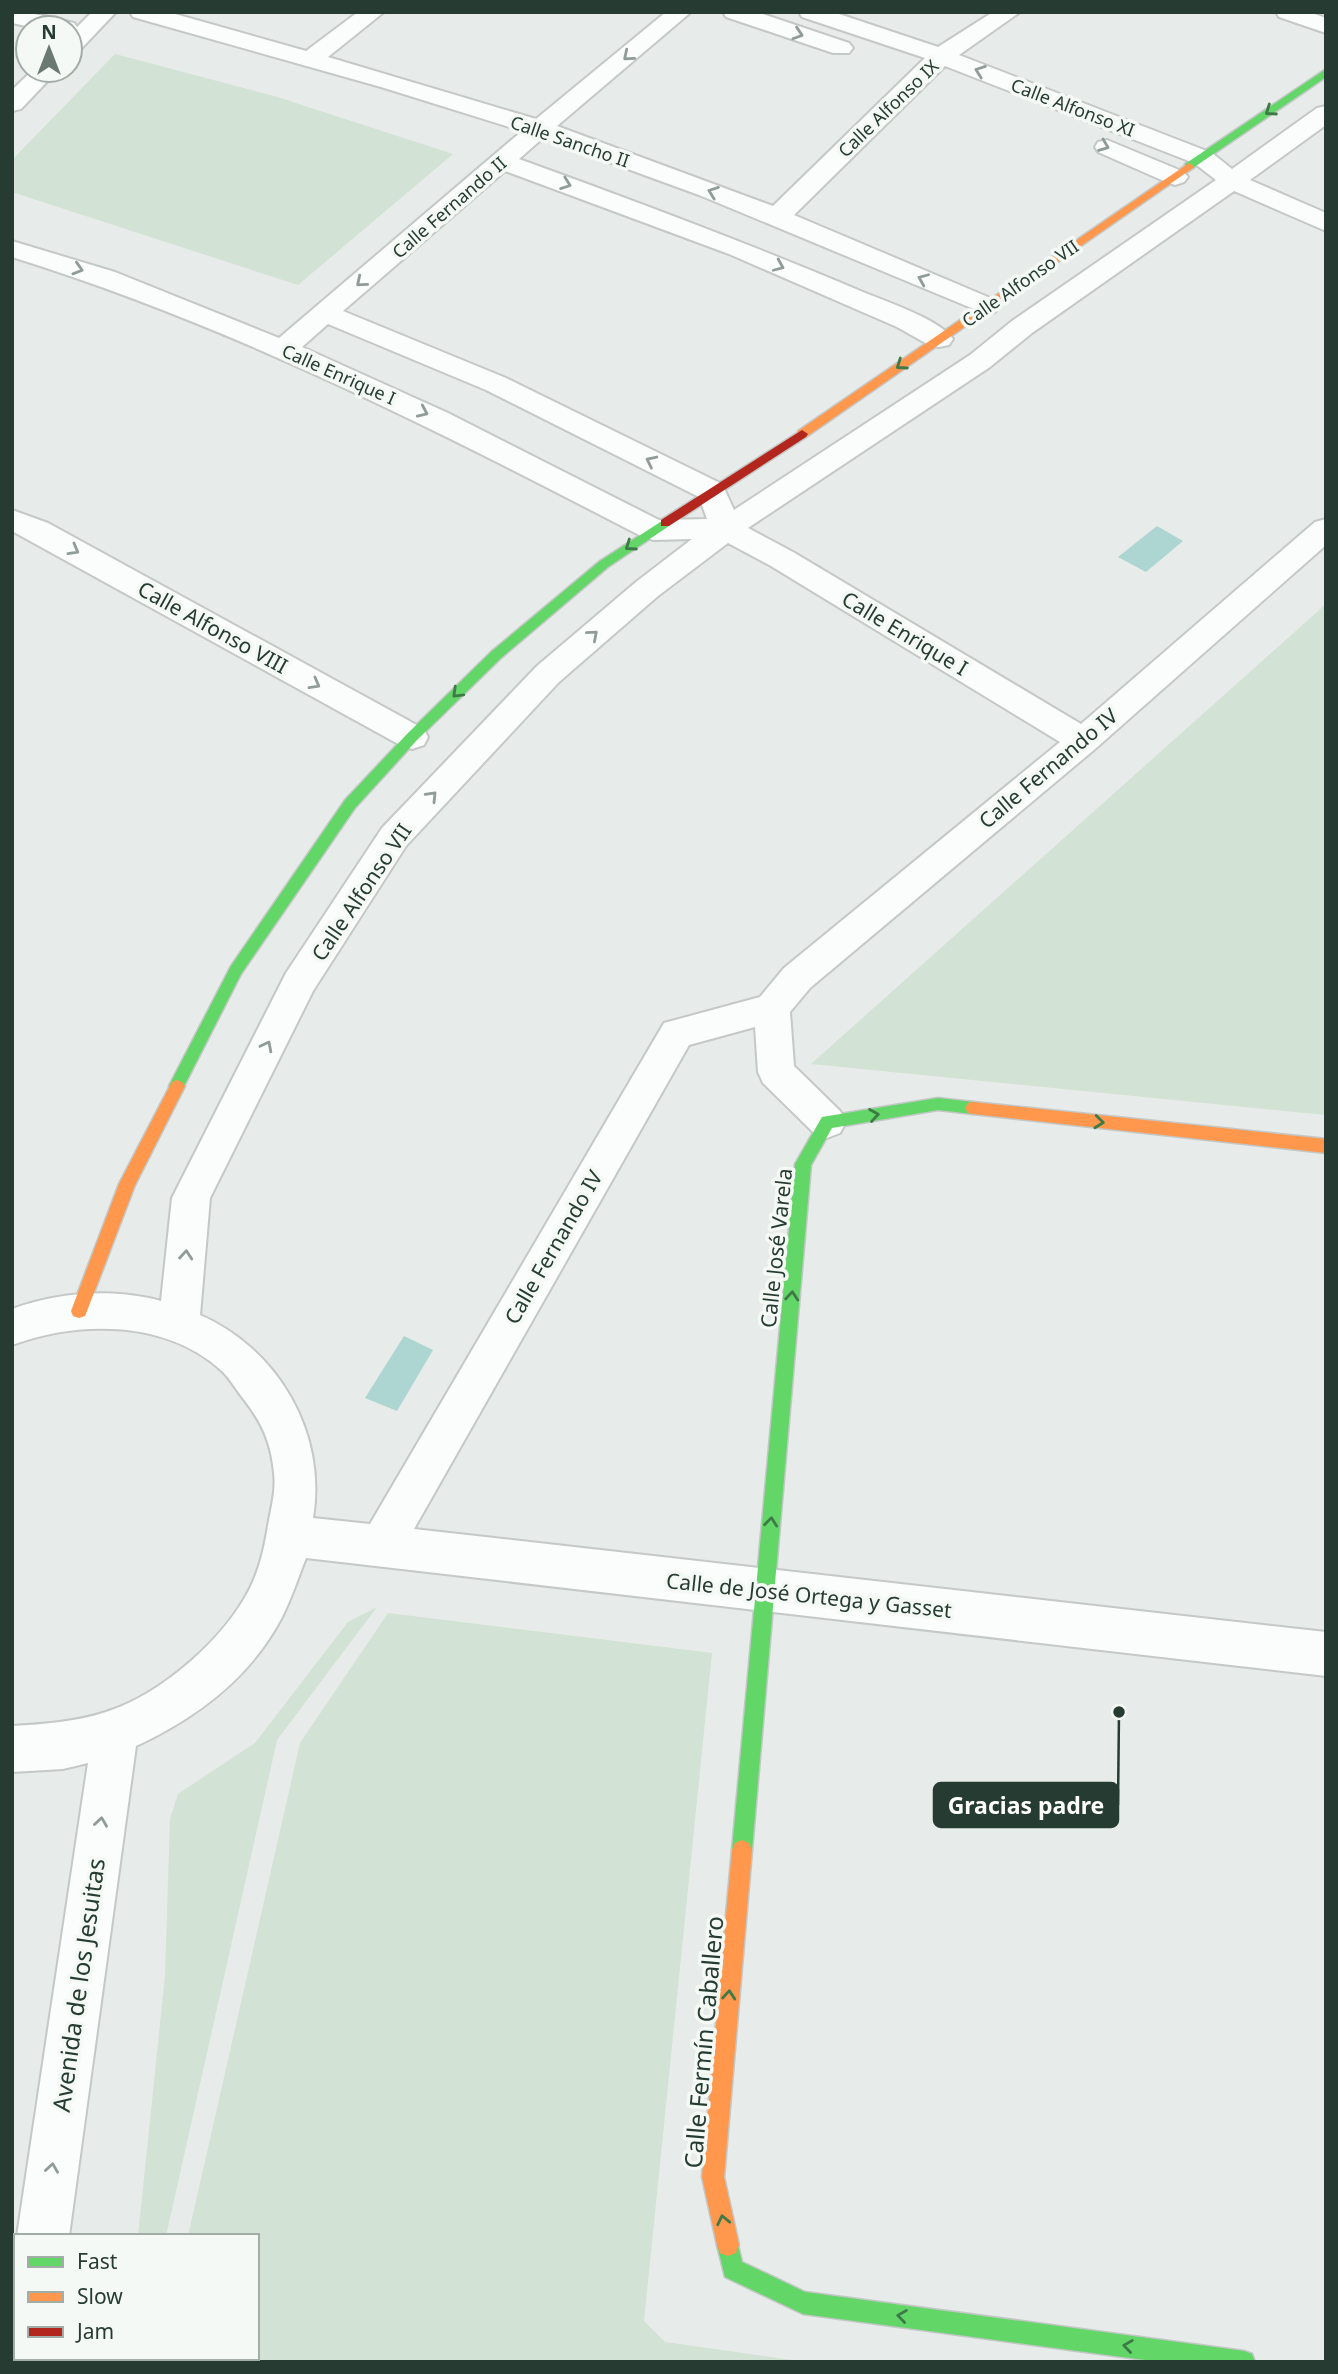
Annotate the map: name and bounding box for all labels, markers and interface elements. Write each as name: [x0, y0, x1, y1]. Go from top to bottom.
north arrow: [14, 14, 84, 84]
text: N: [41, 19, 57, 45]
one-way arrow: [792, 26, 804, 40]
one-way arrow: [623, 47, 635, 60]
street label: Calle Alfonso IX: [833, 54, 944, 162]
one-way arrow: [975, 65, 987, 79]
street label: Calle Alfonso XI: [1008, 72, 1138, 142]
one-way arrow: [1265, 103, 1278, 115]
street label: Calle Sancho II: [507, 109, 633, 173]
one-way arrow: [1097, 137, 1109, 151]
street label: Calle Fernando II: [387, 151, 511, 263]
one-way arrow: [560, 176, 572, 190]
one-way arrow: [708, 187, 720, 201]
street label: Calle Alfonso VII: [957, 234, 1083, 332]
one-way arrow: [771, 258, 784, 272]
one-way arrow: [71, 261, 83, 276]
one-way arrow: [918, 273, 931, 287]
one-way arrow: [356, 274, 369, 286]
street label: Calle Enrique I: [278, 338, 400, 410]
one-way arrow: [896, 357, 909, 369]
one-way arrow: [416, 404, 429, 418]
one-way arrow: [646, 456, 658, 470]
one-way arrow: [625, 538, 638, 550]
one-way arrow: [66, 542, 79, 555]
street label: Calle Alfonso VIII: [133, 574, 293, 680]
street label: Calle Enrique I: [837, 584, 973, 682]
one-way arrow: [584, 631, 597, 643]
one-way arrow: [308, 676, 321, 689]
one-way arrow: [452, 684, 465, 697]
street label: Calle Fernando IV: [973, 701, 1124, 834]
one-way arrow: [424, 791, 437, 804]
street label: Calle Alfonso VII: [305, 818, 417, 966]
one-way arrow: [259, 1041, 273, 1053]
one-way arrow: [868, 1108, 880, 1123]
one-way arrow: [1094, 1114, 1105, 1129]
street label: Calle Fernando IV: [498, 1165, 609, 1329]
street label: Calle José Varela: [754, 1167, 798, 1329]
one-way arrow: [178, 1250, 193, 1261]
one-way arrow: [784, 1290, 799, 1301]
one-way arrow: [764, 1516, 779, 1528]
street label: Calle de José Ortega y Gasset: [665, 1566, 953, 1624]
callout: Gracias padre: [934, 1783, 1118, 1827]
text: Gracias padre: [948, 1789, 1104, 1821]
one-way arrow: [94, 1816, 109, 1827]
street label: Avenida de los Jesuitas: [44, 1856, 112, 2114]
street label: Calle Fermín Caballero: [676, 1914, 730, 2170]
one-way arrow: [722, 1989, 737, 2000]
one-way arrow: [45, 2162, 60, 2174]
one-way arrow: [716, 2214, 731, 2226]
legend: [14, 2234, 259, 2360]
text: Fast: [77, 2247, 118, 2275]
text: Slow: [77, 2282, 123, 2310]
one-way arrow: [896, 2309, 908, 2324]
text: Jam: [75, 2317, 114, 2345]
one-way arrow: [1122, 2339, 1133, 2354]

